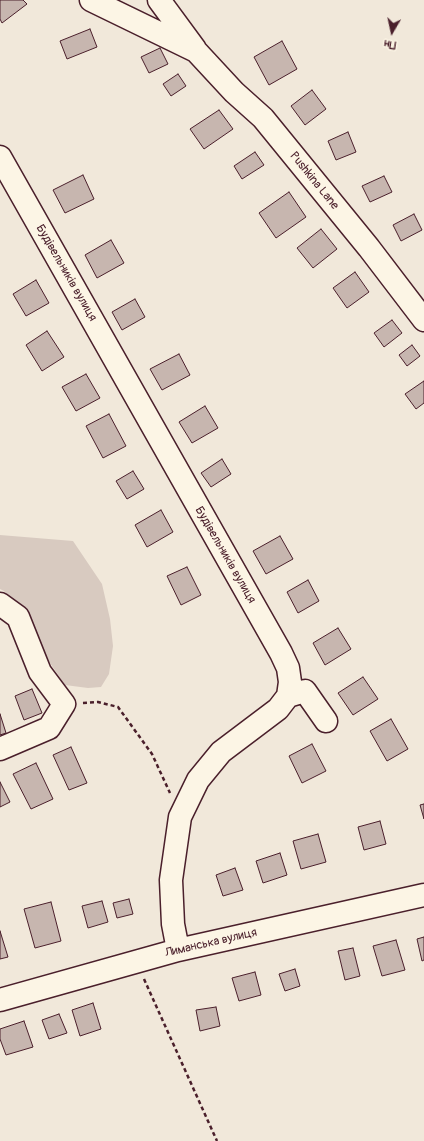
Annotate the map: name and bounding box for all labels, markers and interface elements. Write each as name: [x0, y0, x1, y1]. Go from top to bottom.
north arrow: [372, 12, 412, 52]
text: Пн: [383, 37, 397, 52]
street label: Pushkina Lane: [286, 149, 342, 213]
street label: Будівельників вулиця: [32, 222, 100, 324]
street label: Будівельників вулиця: [191, 504, 259, 606]
street label: Лиманська вулиця: [164, 925, 258, 961]

